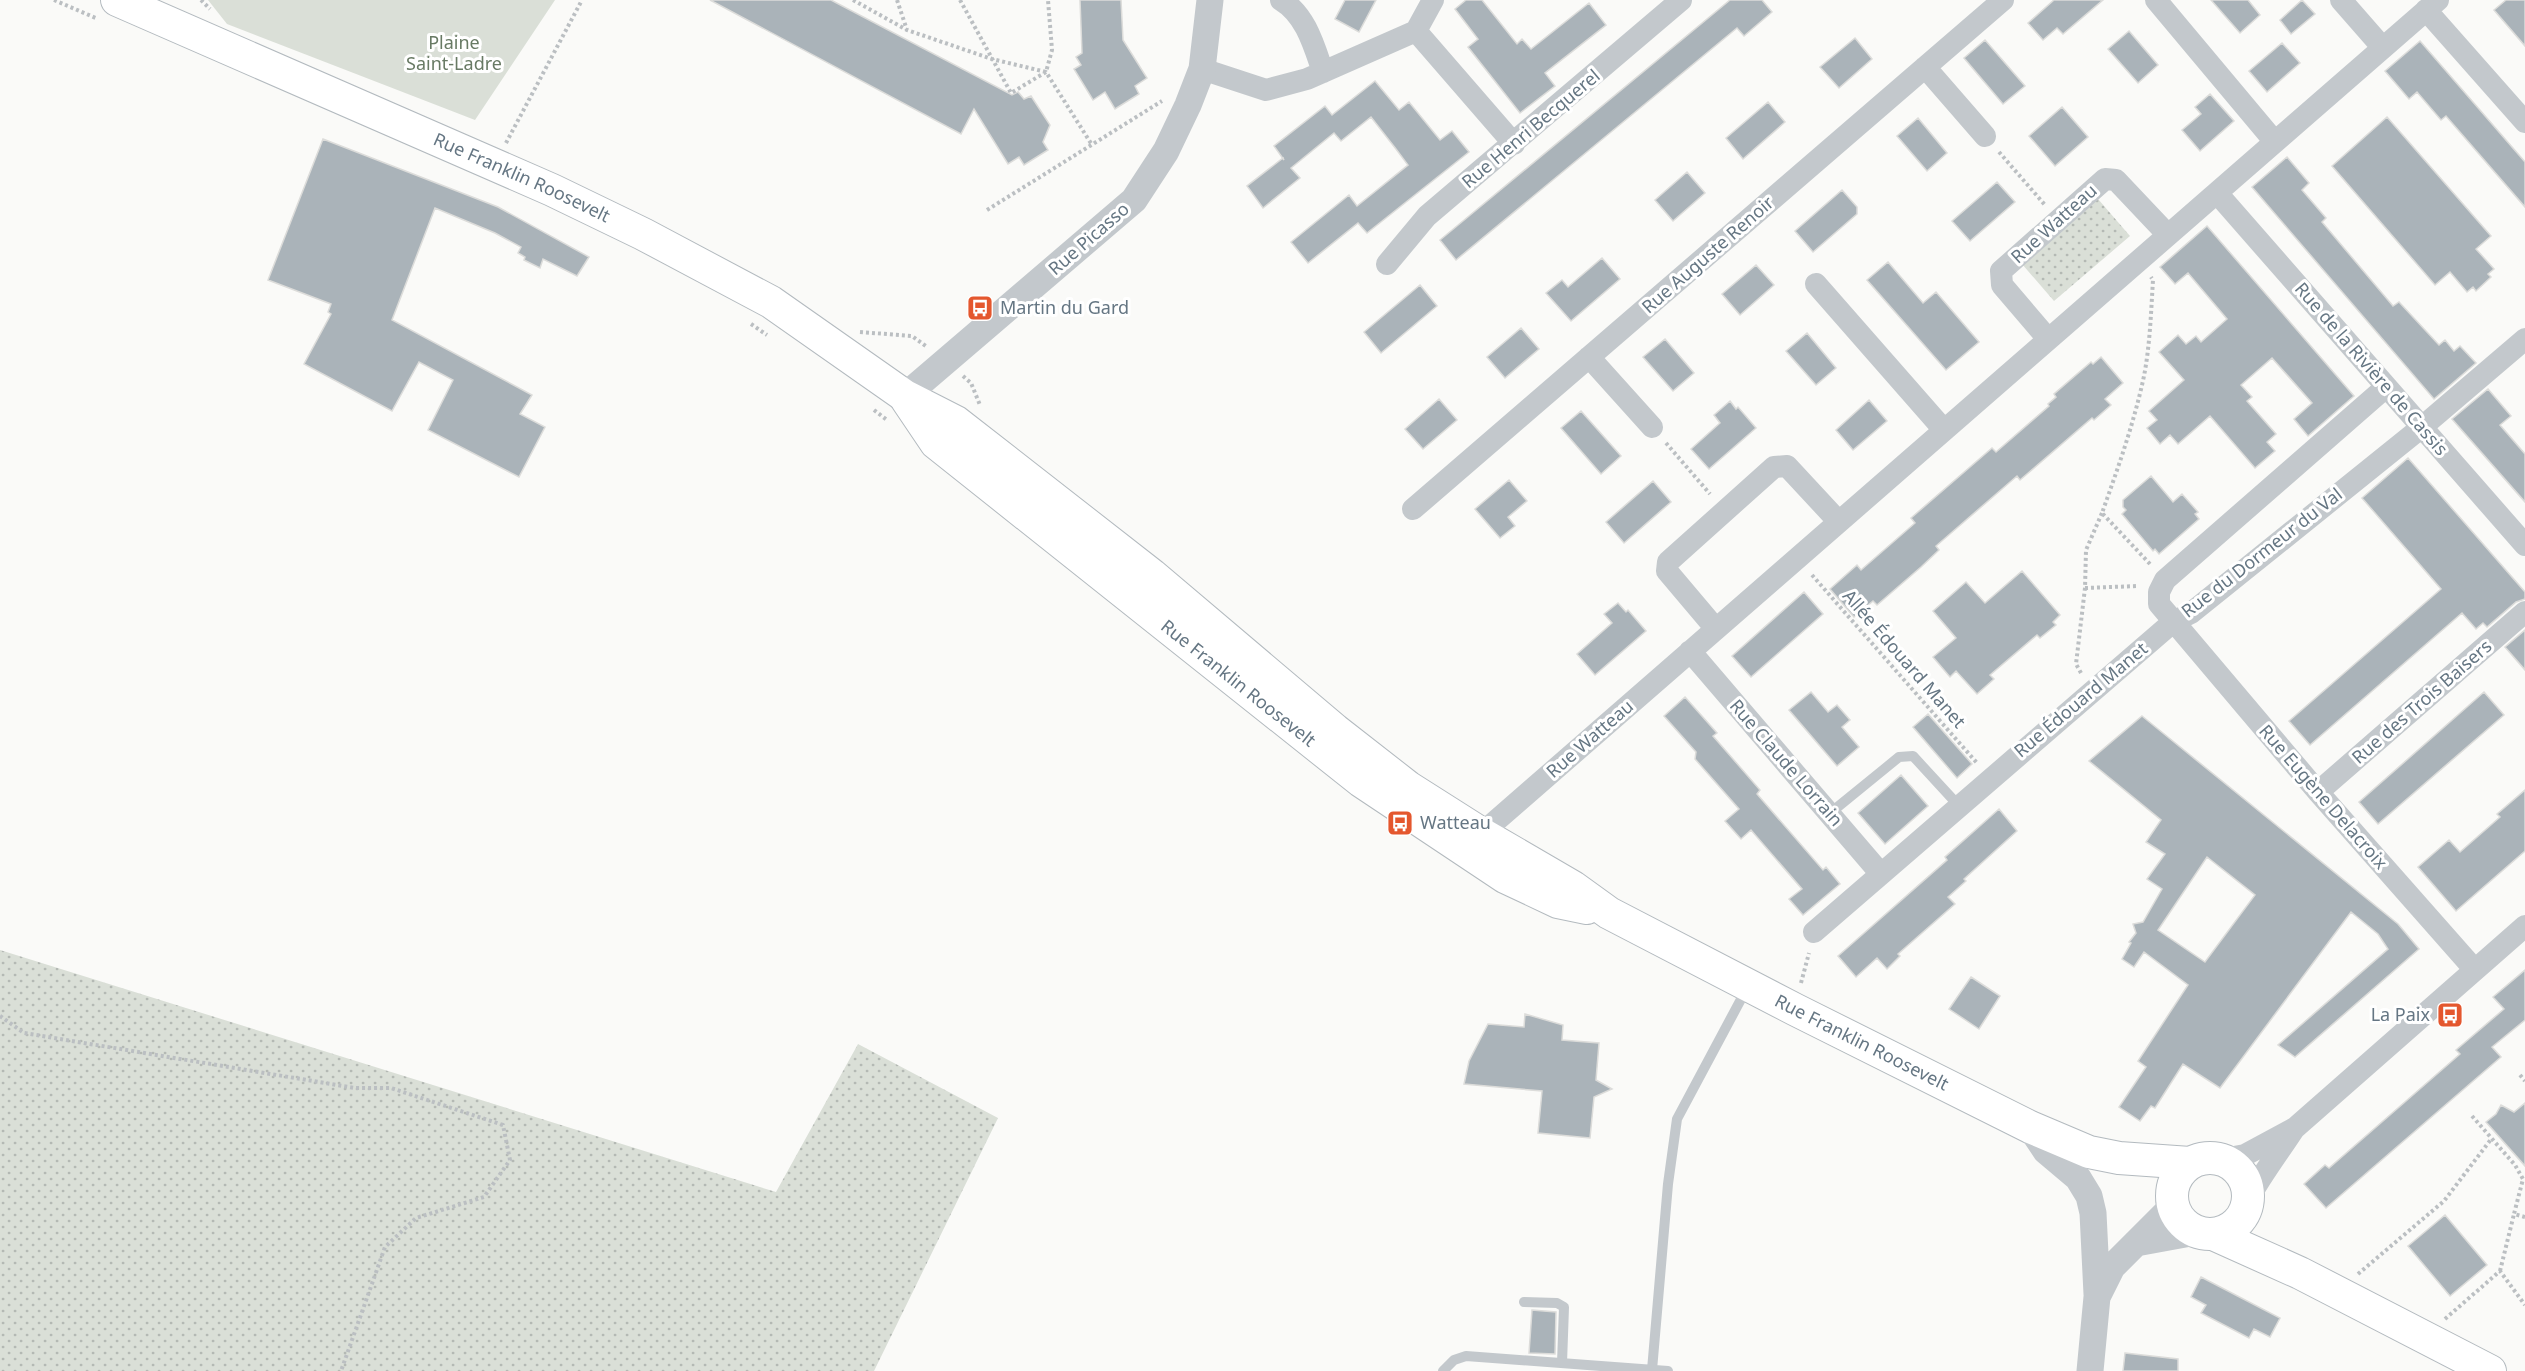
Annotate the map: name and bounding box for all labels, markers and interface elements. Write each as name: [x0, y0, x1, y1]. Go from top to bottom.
park label: Plaine Saint-Ladre: [406, 30, 502, 75]
street label: Rue Henri Becquerel: [1456, 63, 1604, 193]
street label: Rue Franklin Roosevelt: [430, 127, 615, 228]
street label: Rue Watteau: [2005, 178, 2101, 268]
street label: Rue Auguste Renoir: [1636, 190, 1779, 318]
street label: Rue Picasso: [1043, 197, 1134, 280]
street label: Rue de la Rivière de Cassis: [2290, 277, 2454, 460]
bus stop icon: Martin du Gard: [965, 293, 995, 323]
place label: Martin du Gard: [1000, 295, 1129, 319]
street label: Rue du Dormeur du Val: [2176, 482, 2347, 623]
street label: Allée Édouard Manet: [1838, 584, 1972, 733]
street label: Rue Franklin Roosevelt: [1156, 614, 1322, 752]
street label: Rue des Trois Baisers: [2346, 634, 2496, 769]
street label: Rue Édouard Manet: [2009, 636, 2153, 762]
street label: Rue Watteau: [1541, 694, 1638, 783]
street label: Rue Claude Lorrain: [1725, 694, 1849, 831]
street label: Rue Eugène Delacroix: [2254, 719, 2394, 874]
bus stop icon: Watteau: [1385, 808, 1415, 838]
place label: Watteau: [1420, 810, 1491, 834]
street label: Rue Franklin Roosevelt: [1771, 988, 1953, 1096]
bus stop icon: La Paix: [2435, 1000, 2465, 1030]
place label: La Paix: [2371, 1002, 2430, 1026]

